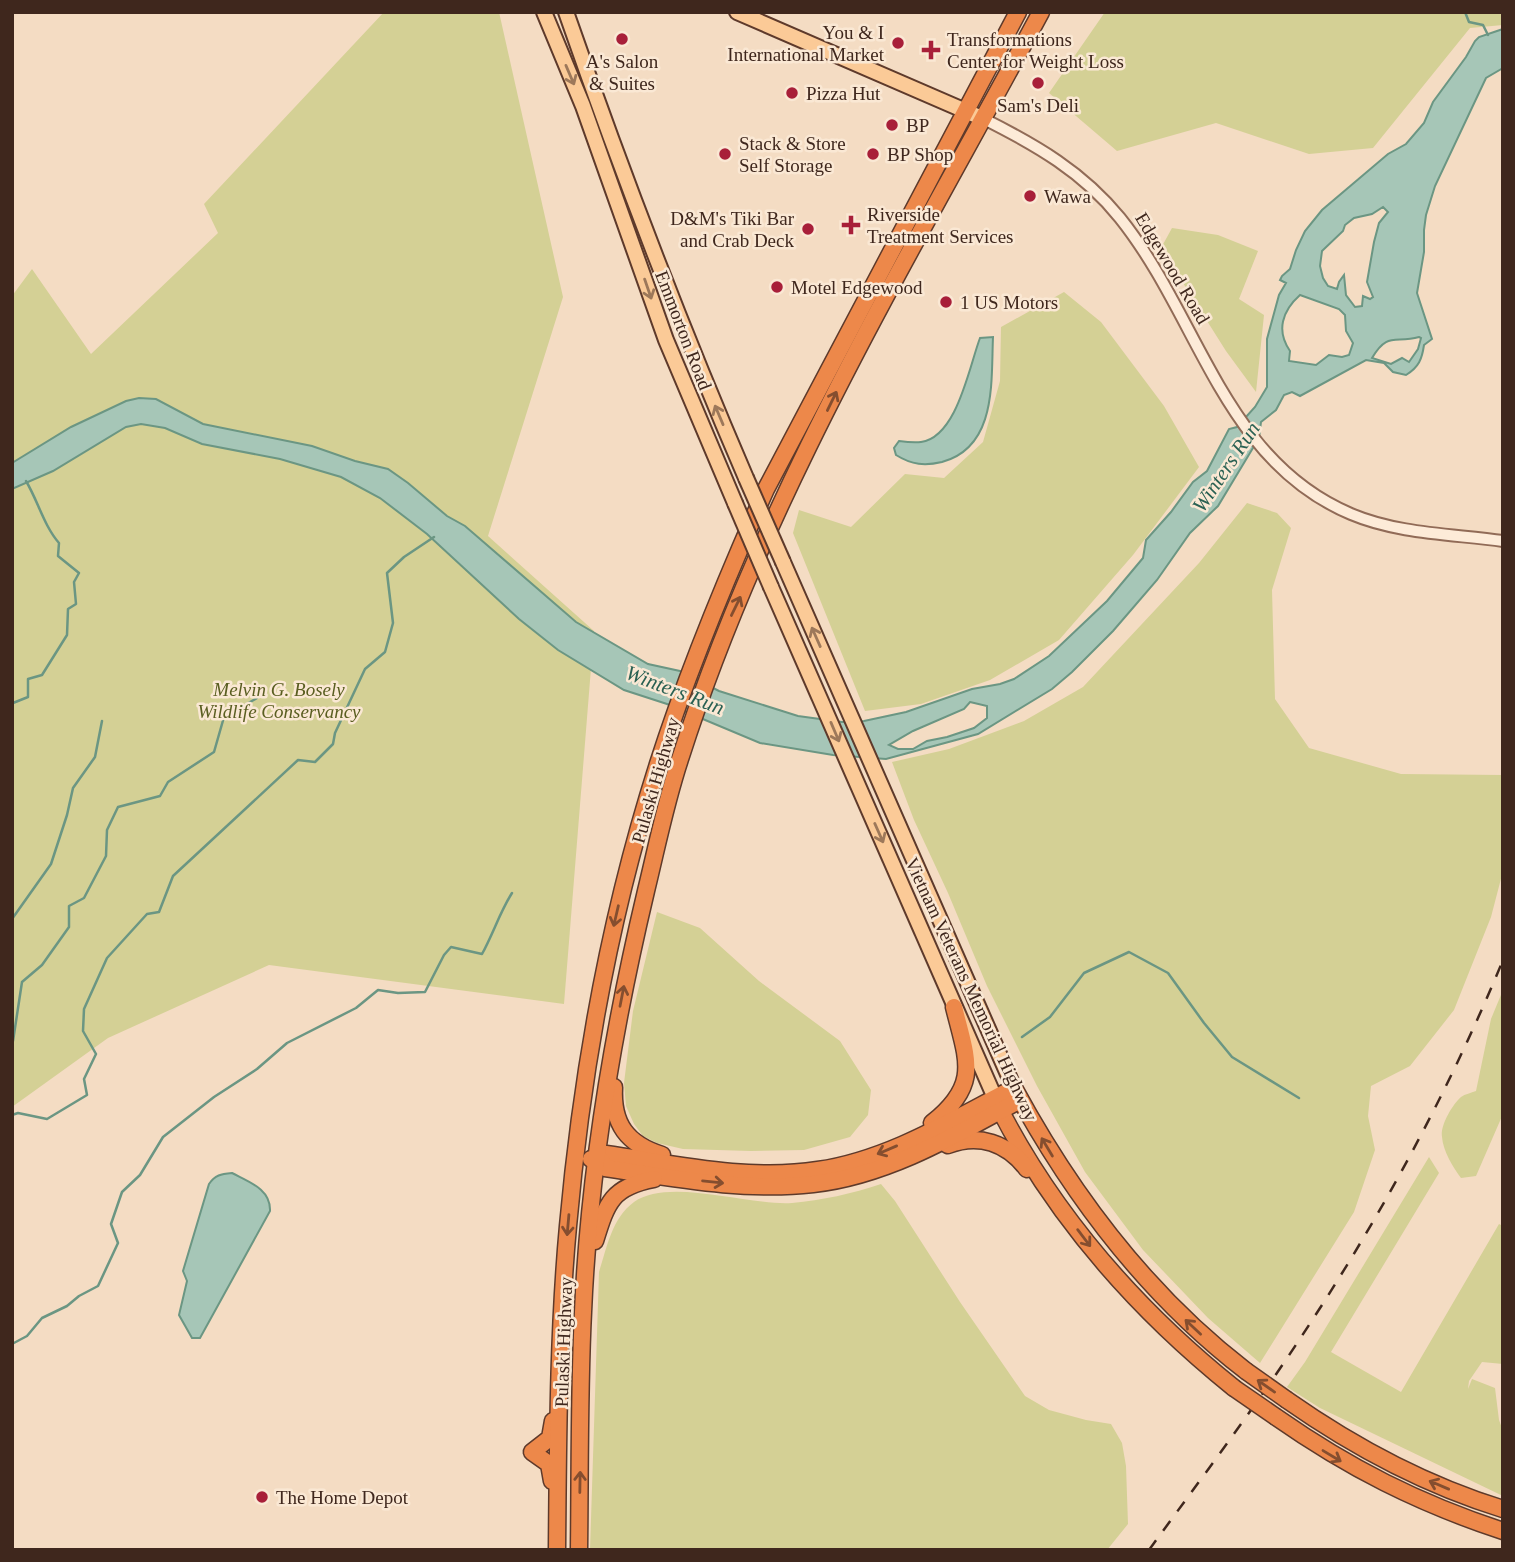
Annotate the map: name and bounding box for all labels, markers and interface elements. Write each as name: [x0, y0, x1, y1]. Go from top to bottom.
place label: You & I International Market: [727, 22, 885, 65]
place label: Transformations Center for Weight Loss: [947, 29, 1124, 72]
marker: A's Salon & Suites: [614, 31, 630, 47]
marker: You & I International Market: [890, 35, 906, 51]
marker: Transformations Center for Weight Loss: [921, 40, 941, 60]
place label: A's Salon & Suites: [586, 51, 659, 94]
one-way arrow: [564, 64, 577, 86]
marker: Sam's Deli: [1030, 75, 1046, 91]
place label: Pizza Hut: [806, 83, 881, 104]
marker: Pizza Hut: [784, 85, 800, 101]
place label: Sam's Deli: [997, 95, 1079, 116]
place label: BP: [906, 115, 929, 136]
marker: BP: [884, 117, 900, 133]
place label: Stack & Store Self Storage: [739, 133, 846, 176]
place label: BP Shop: [887, 144, 953, 165]
marker: Stack & Store Self Storage: [717, 146, 733, 162]
marker: BP Shop: [865, 146, 881, 162]
place label: Wawa: [1044, 186, 1092, 207]
marker: Wawa: [1022, 188, 1038, 204]
place label: Riverside Treatment Services: [867, 204, 1014, 247]
place label: D&M's Tiki Bar and Crab Deck: [670, 208, 795, 251]
street label: Edgewood Road: [1131, 209, 1214, 328]
marker: Riverside Treatment Services: [841, 215, 861, 235]
marker: D&M's Tiki Bar and Crab Deck: [800, 221, 816, 237]
street label: Emmorton Road: [651, 268, 716, 393]
place label: Motel Edgewood: [791, 277, 923, 298]
one-way arrow: [643, 278, 655, 300]
marker: Motel Edgewood: [769, 279, 785, 295]
place label: 1 US Motors: [960, 292, 1058, 313]
marker: 1 US Motors: [938, 294, 954, 310]
one-way arrow: [826, 391, 840, 412]
one-way arrow: [712, 405, 725, 427]
water label: Winters Run: [1187, 417, 1265, 517]
one-way arrow: [730, 596, 743, 617]
one-way arrow: [809, 627, 822, 648]
water label: Winters Run: [623, 660, 727, 720]
park label: Melvin G. Bosely Wildlife Conservancy: [197, 679, 361, 722]
street label: Pulaski Highway: [627, 714, 684, 846]
one-way arrow: [829, 721, 842, 742]
one-way arrow: [873, 822, 886, 844]
street label: Vietnam Veterans Memorial Highway: [901, 854, 1042, 1125]
one-way arrow: [609, 904, 622, 927]
one-way arrow: [616, 985, 629, 1008]
one-way arrow: [1040, 1138, 1054, 1158]
one-way arrow: [876, 1145, 898, 1158]
one-way arrow: [701, 1176, 724, 1189]
one-way arrow: [561, 1214, 574, 1236]
one-way arrow: [1076, 1229, 1091, 1247]
street label: Pulaski Highway: [551, 1276, 576, 1408]
one-way arrow: [1184, 1319, 1202, 1335]
one-way arrow: [1257, 1378, 1276, 1393]
one-way arrow: [1322, 1449, 1342, 1463]
one-way arrow: [573, 1470, 587, 1493]
one-way arrow: [1429, 1478, 1450, 1491]
place label: The Home Depot: [276, 1487, 409, 1508]
marker: The Home Depot: [254, 1489, 270, 1505]

